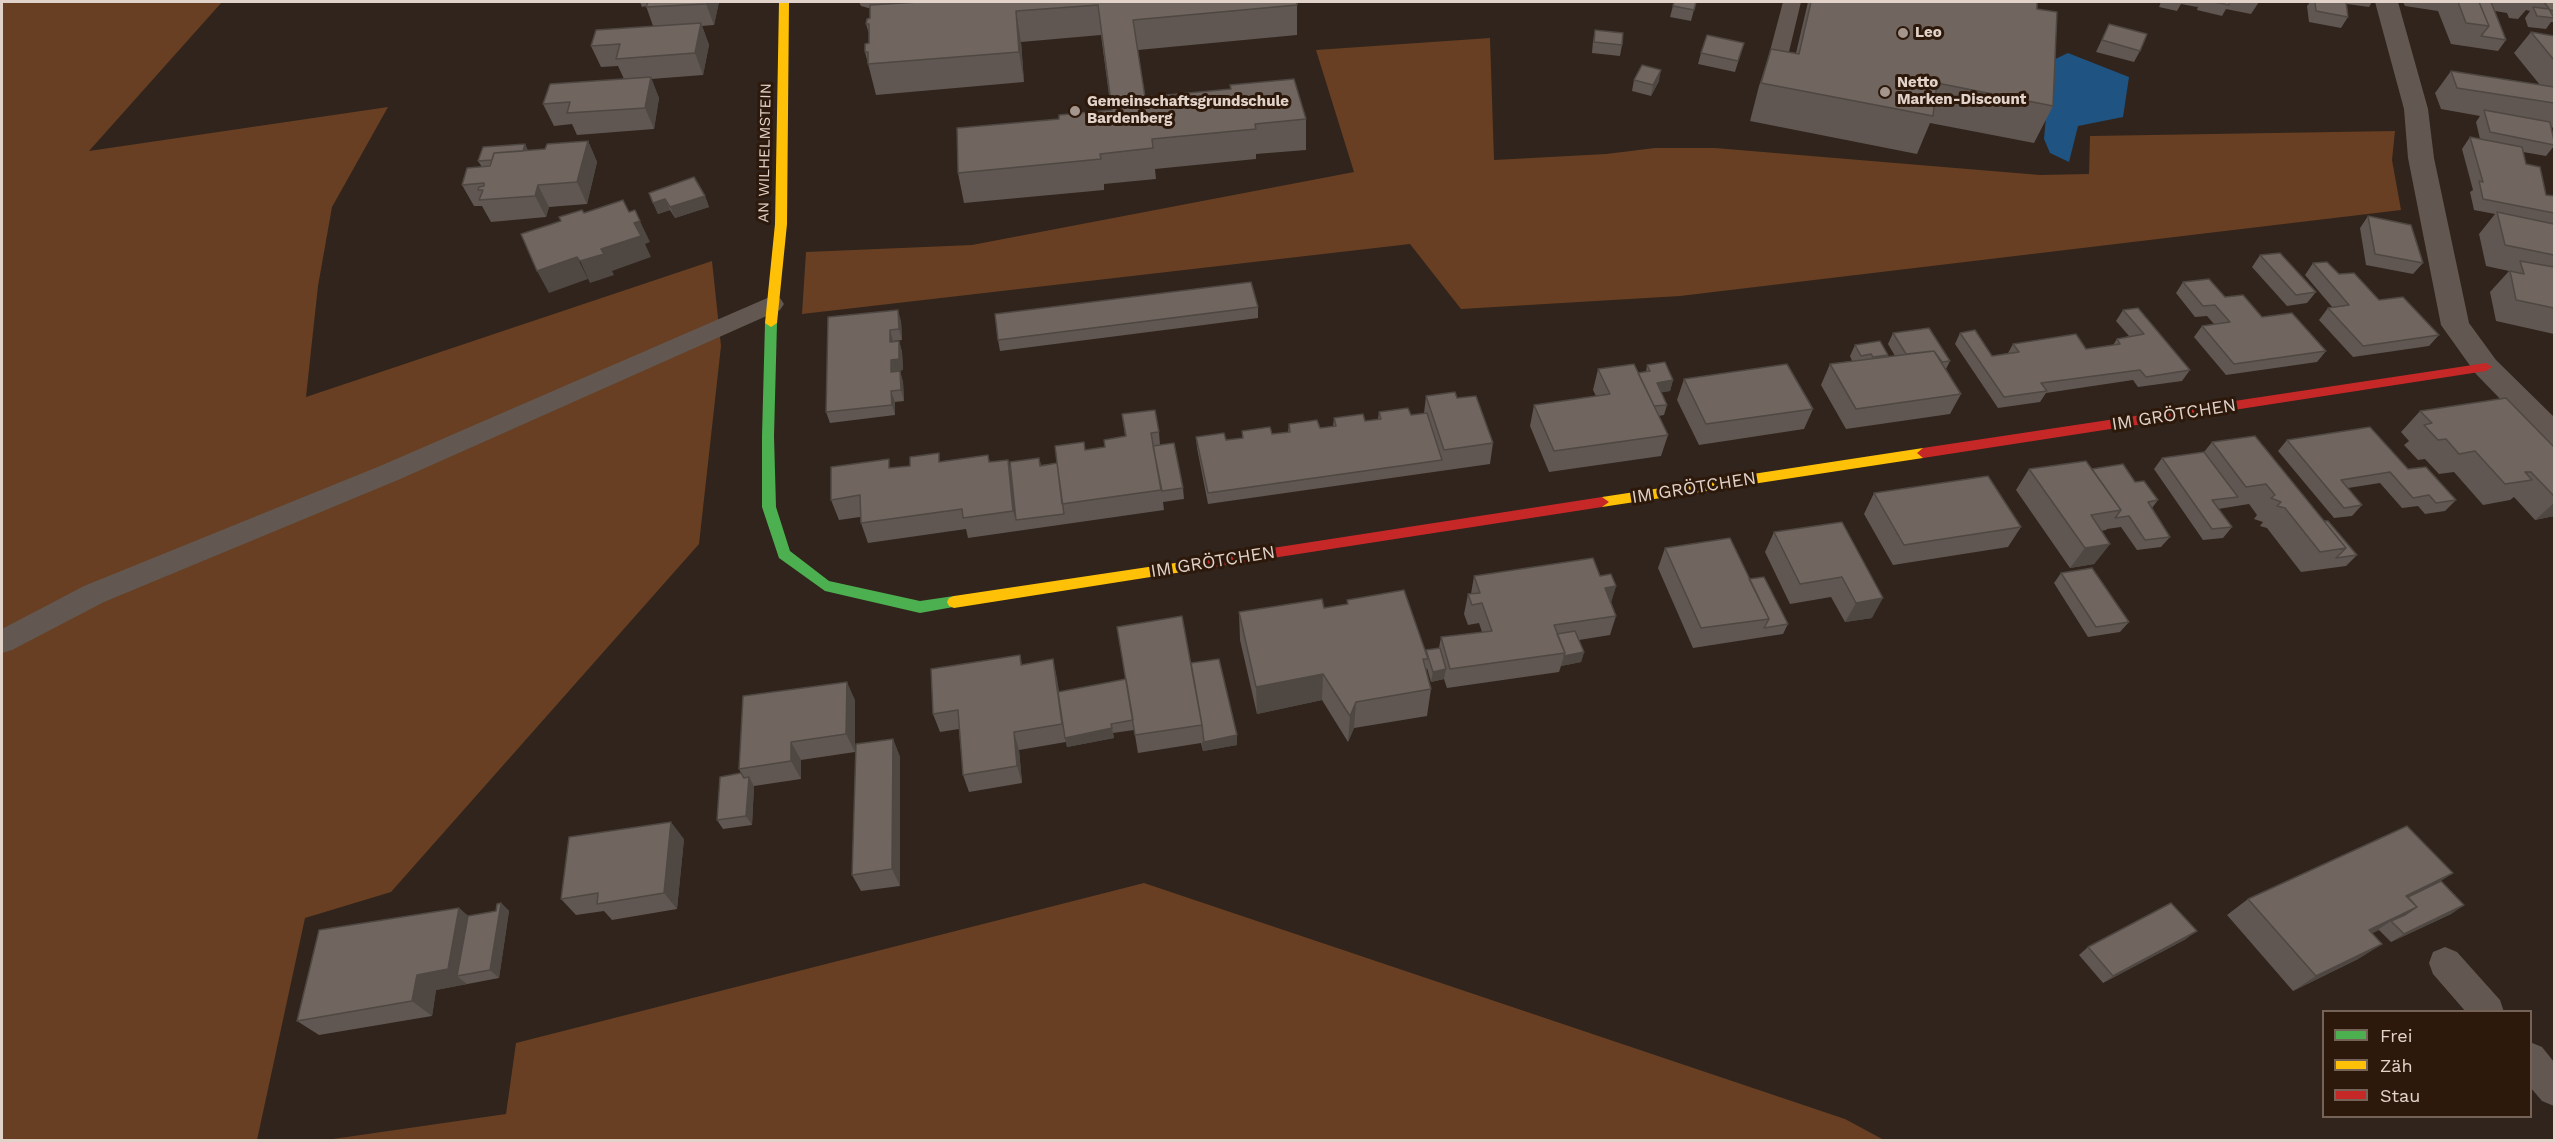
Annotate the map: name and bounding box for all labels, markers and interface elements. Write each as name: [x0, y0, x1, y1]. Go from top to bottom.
place label: Leo: [1915, 24, 1942, 42]
marker: Leo: [1896, 26, 1910, 40]
place label: Netto Marken-Discount: [1897, 74, 2026, 109]
street label: AN WILHELMSTEIN: [755, 83, 775, 223]
marker: Netto Marken-Discount: [1878, 85, 1892, 99]
place label: Gemeinschaftsgrundschule Bardenberg: [1087, 93, 1289, 128]
marker: Gemeinschaftsgrundschule Bardenberg: [1068, 104, 1082, 118]
street label: IM GRÖTCHEN: [2110, 395, 2238, 435]
street label: IM GRÖTCHEN: [1630, 468, 1758, 508]
street label: IM GRÖTCHEN: [1149, 542, 1277, 582]
legend: [2322, 1010, 2532, 1118]
text: Frei: [2380, 1025, 2412, 1046]
text: Zäh: [2380, 1055, 2413, 1076]
text: Stau: [2380, 1085, 2420, 1106]

